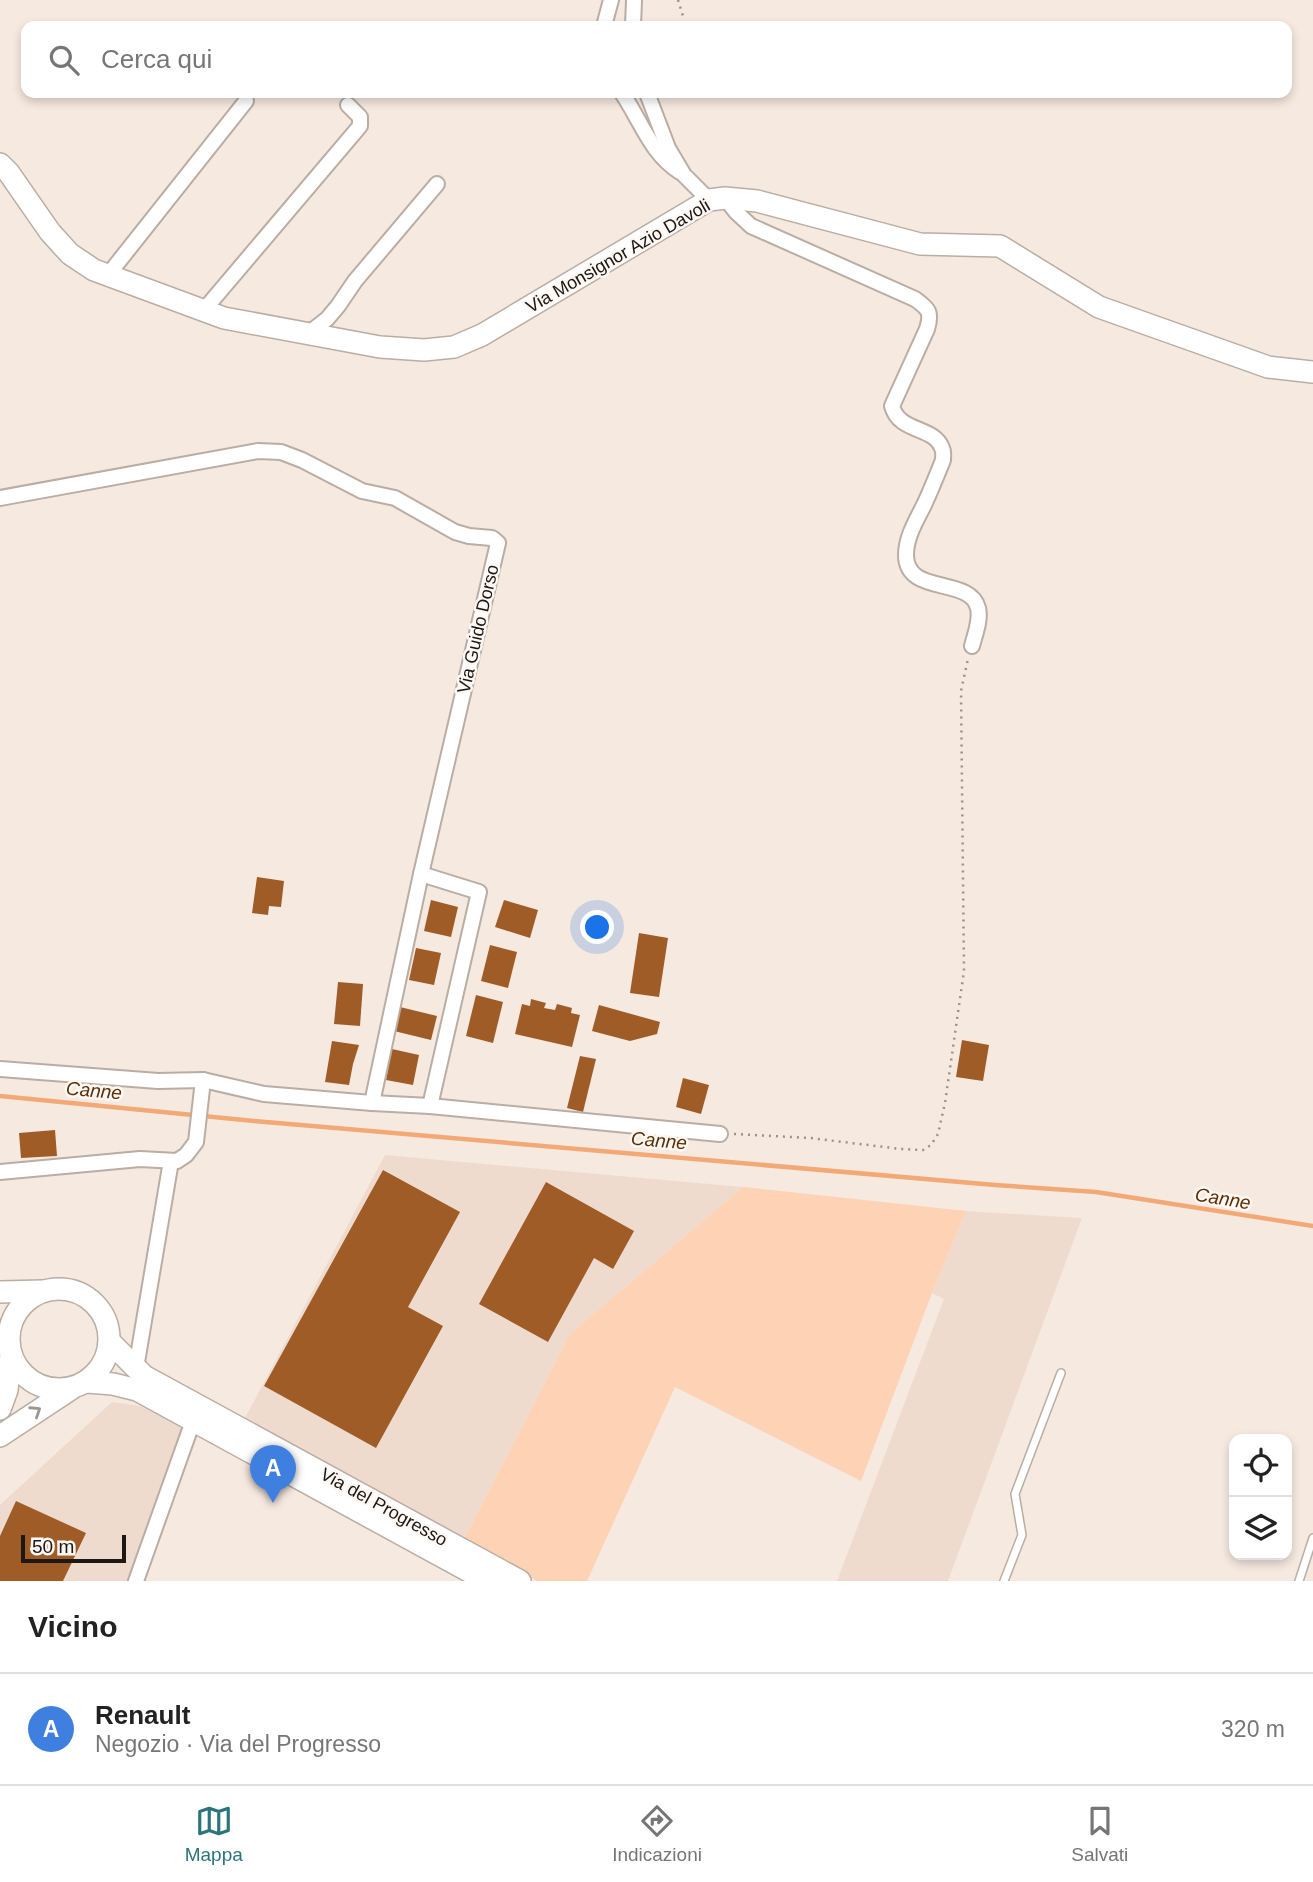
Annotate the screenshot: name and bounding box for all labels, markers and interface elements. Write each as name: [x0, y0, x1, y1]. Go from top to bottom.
search box: [21, 21, 1292, 98]
icon: search: [45, 41, 83, 79]
text: Cerca qui: [101, 44, 212, 74]
street label: Via Monsignor Azio Davoli: [523, 195, 713, 317]
street label: Via Guido Dorso: [453, 563, 503, 695]
your location: [580, 910, 614, 944]
water label: Canne: [65, 1078, 123, 1103]
water label: Canne: [630, 1128, 688, 1153]
water label: Canne: [1194, 1184, 1252, 1213]
one-way arrow: [29, 1407, 42, 1420]
map controls: [1229, 1434, 1292, 1560]
button: locate: [1229, 1434, 1292, 1497]
pin: A: [250, 1445, 296, 1503]
street label: Via del Progresso: [317, 1464, 451, 1550]
button: layers: [1229, 1497, 1292, 1560]
scale bar: [21, 1532, 126, 1564]
text: 50 m: [32, 1536, 74, 1557]
text: Vicino: [28, 1610, 117, 1643]
text: Renault: [95, 1700, 190, 1730]
text: A: [43, 1716, 59, 1742]
text: 320 m: [1221, 1716, 1285, 1742]
text: Negozio · Via del Progresso: [95, 1731, 381, 1757]
tab: Mappa: [185, 1802, 243, 1866]
tab: Indicazioni: [612, 1802, 702, 1866]
tab: Salvati: [1071, 1802, 1128, 1866]

